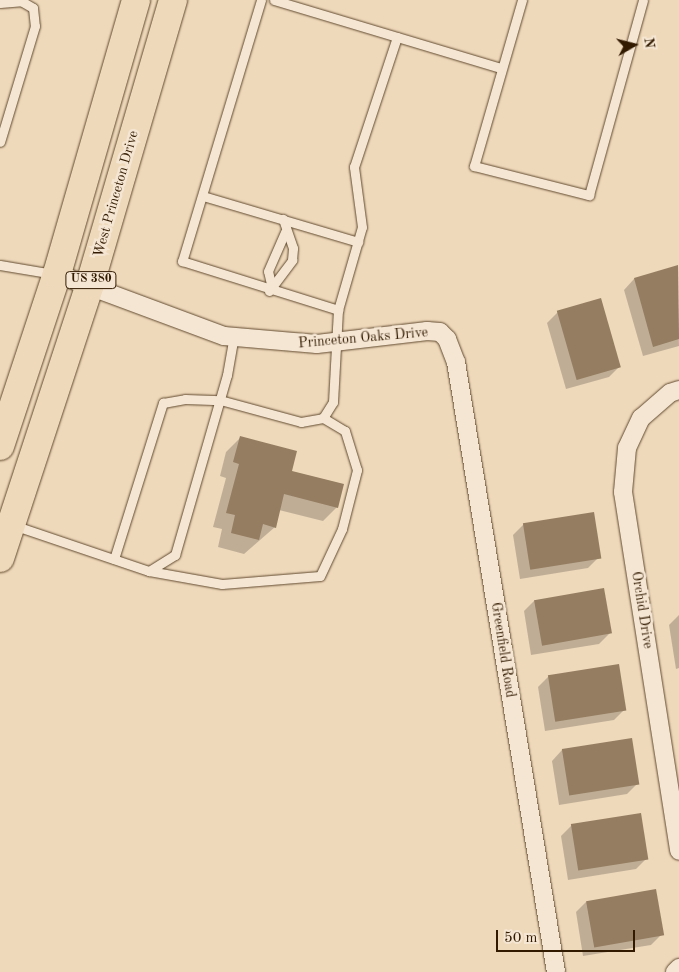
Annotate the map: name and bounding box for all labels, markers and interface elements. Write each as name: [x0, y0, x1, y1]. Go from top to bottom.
north arrow: [609, 20, 659, 70]
text: N: [641, 37, 657, 49]
street label: West Princeton Drive: [90, 129, 142, 259]
road number: US 380: [65, 270, 117, 290]
street label: Princeton Oaks Drive: [297, 324, 429, 352]
street label: Orchid Drive: [628, 570, 656, 650]
street label: Greenfield Road: [487, 601, 519, 699]
scale bar: [499, 920, 638, 952]
text: 50 m: [504, 931, 538, 946]

